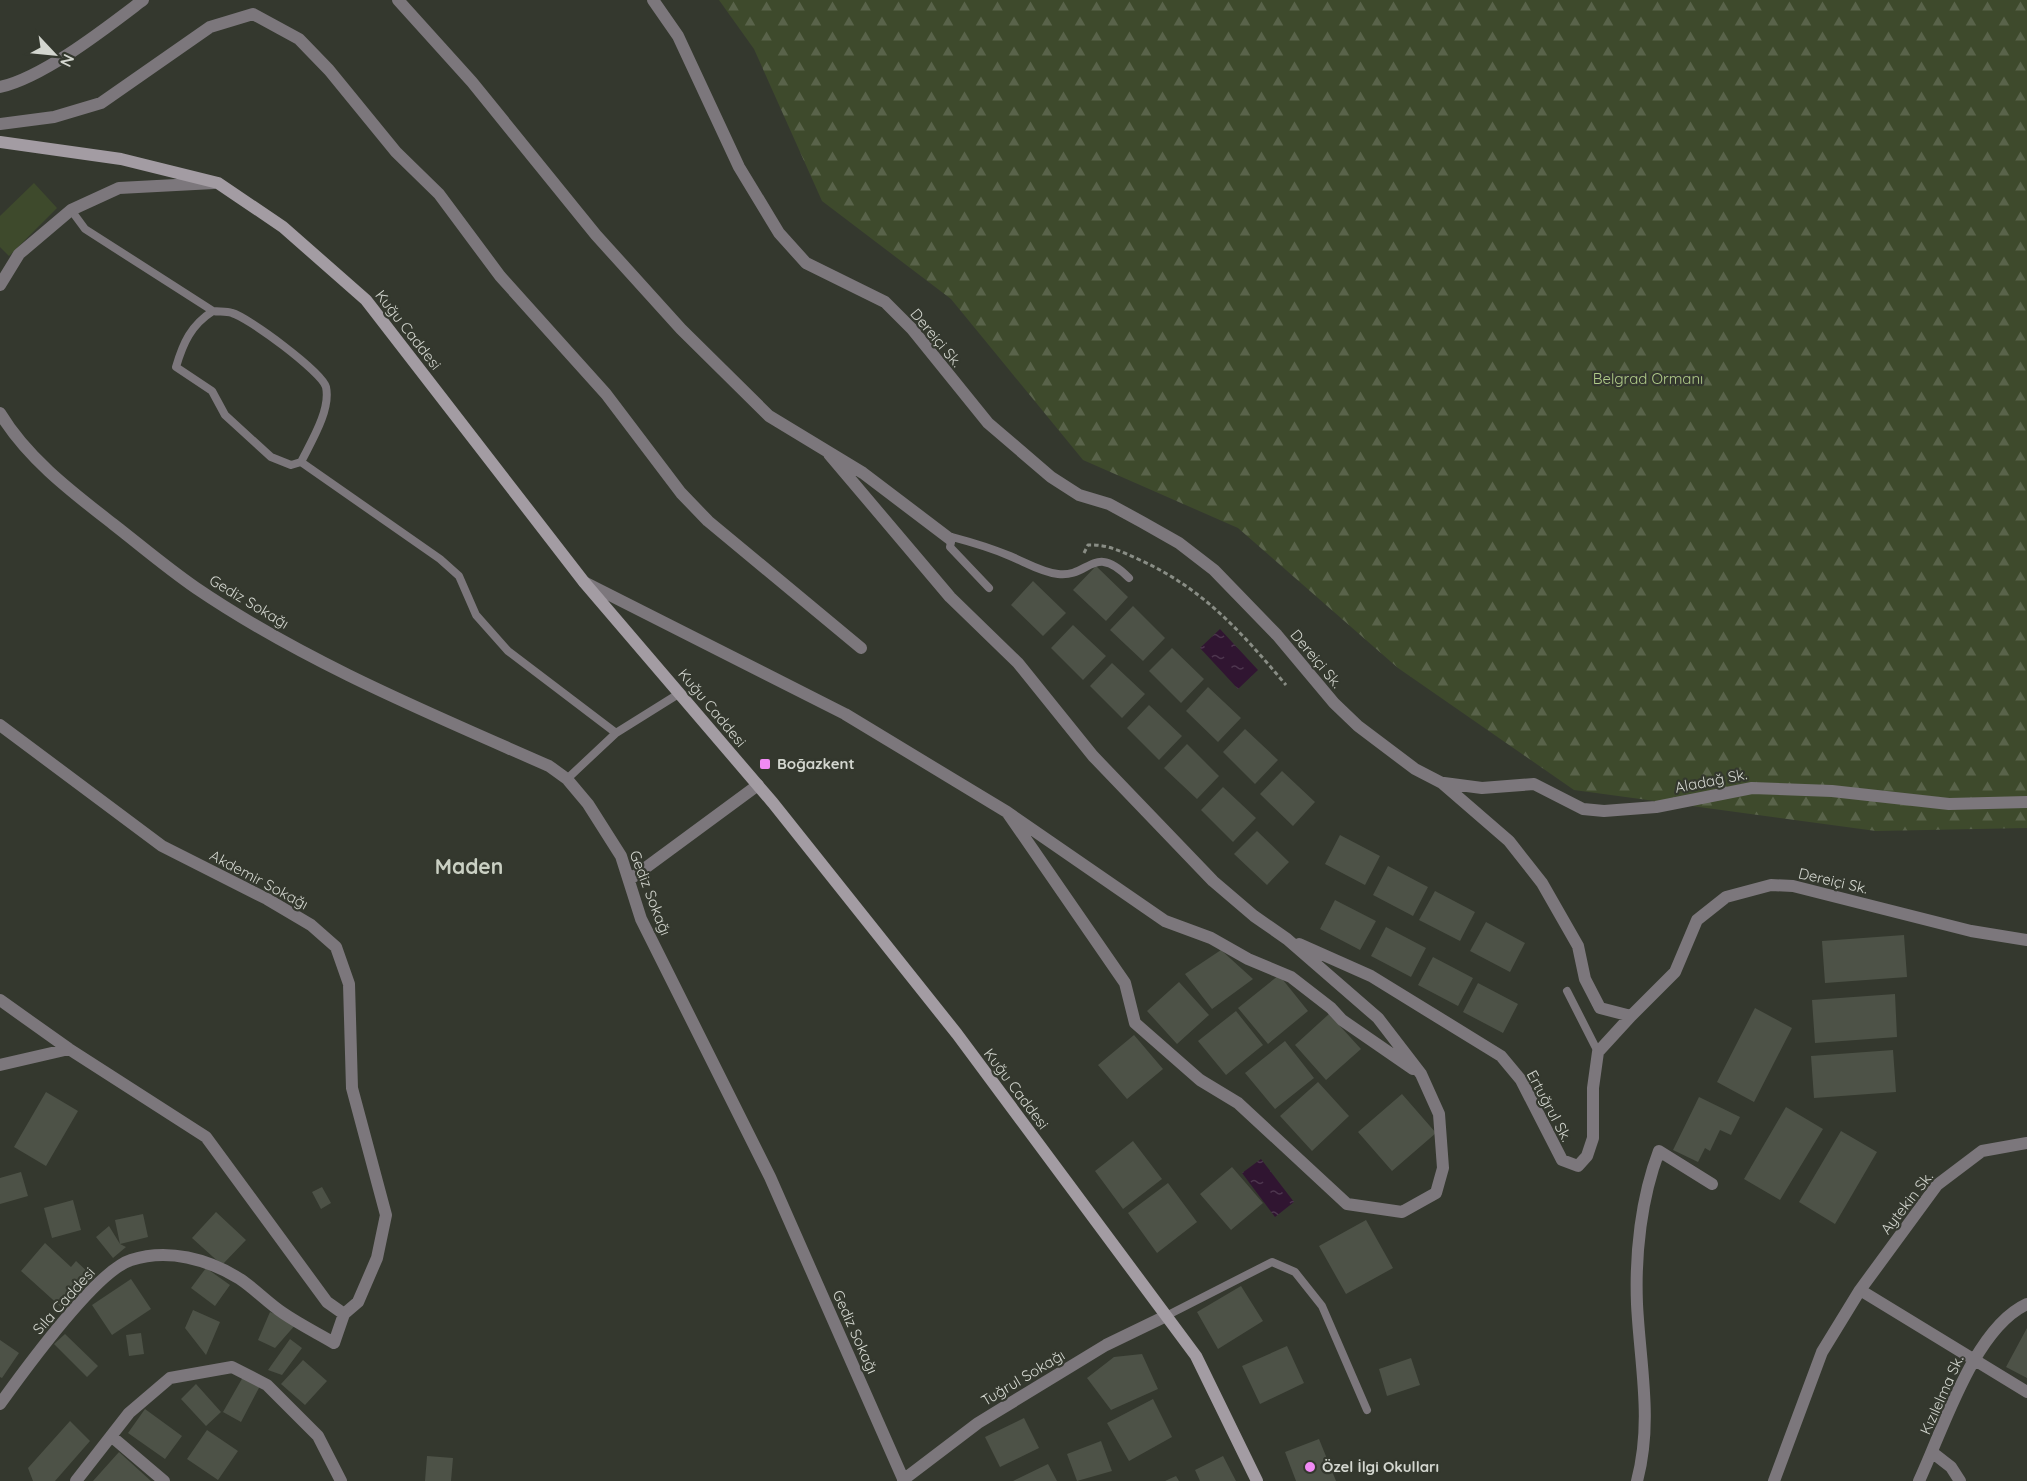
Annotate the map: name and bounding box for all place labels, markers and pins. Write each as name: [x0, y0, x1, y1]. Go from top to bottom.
place label: Boğazkent: [777, 754, 855, 773]
marker: Boğazkent: [758, 757, 772, 771]
place label: Özel İlgi Okulları: [1322, 1457, 1439, 1476]
marker: Özel İlgi Okulları: [1303, 1460, 1317, 1474]

